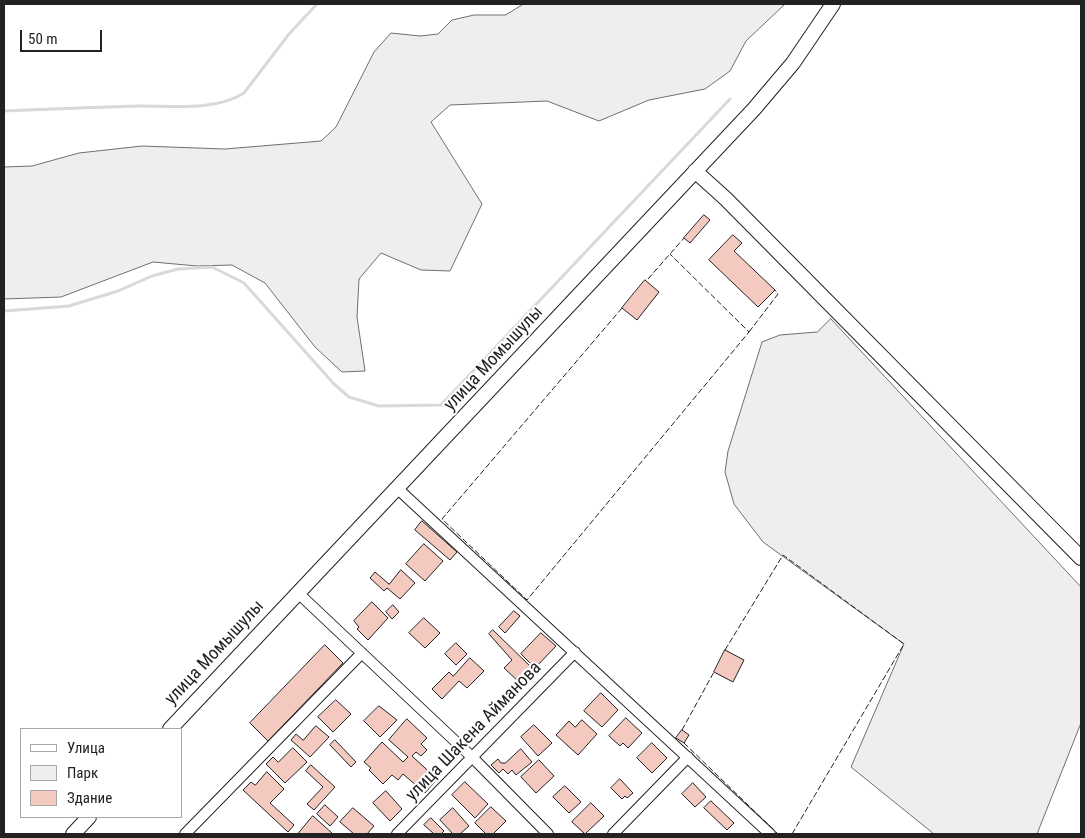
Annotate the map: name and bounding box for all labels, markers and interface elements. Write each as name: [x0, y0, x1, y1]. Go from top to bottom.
scale bar: [22, 20, 105, 52]
text: 50 m: [28, 30, 58, 48]
street label: улица Момышулы: [440, 302, 548, 416]
street label: улица Момышулы: [161, 596, 269, 710]
street label: улица Шакена Айманова: [402, 658, 546, 806]
legend: [20, 728, 182, 818]
text: Улица: [67, 739, 105, 757]
text: Парк: [67, 764, 98, 782]
text: Здание: [67, 789, 112, 807]

